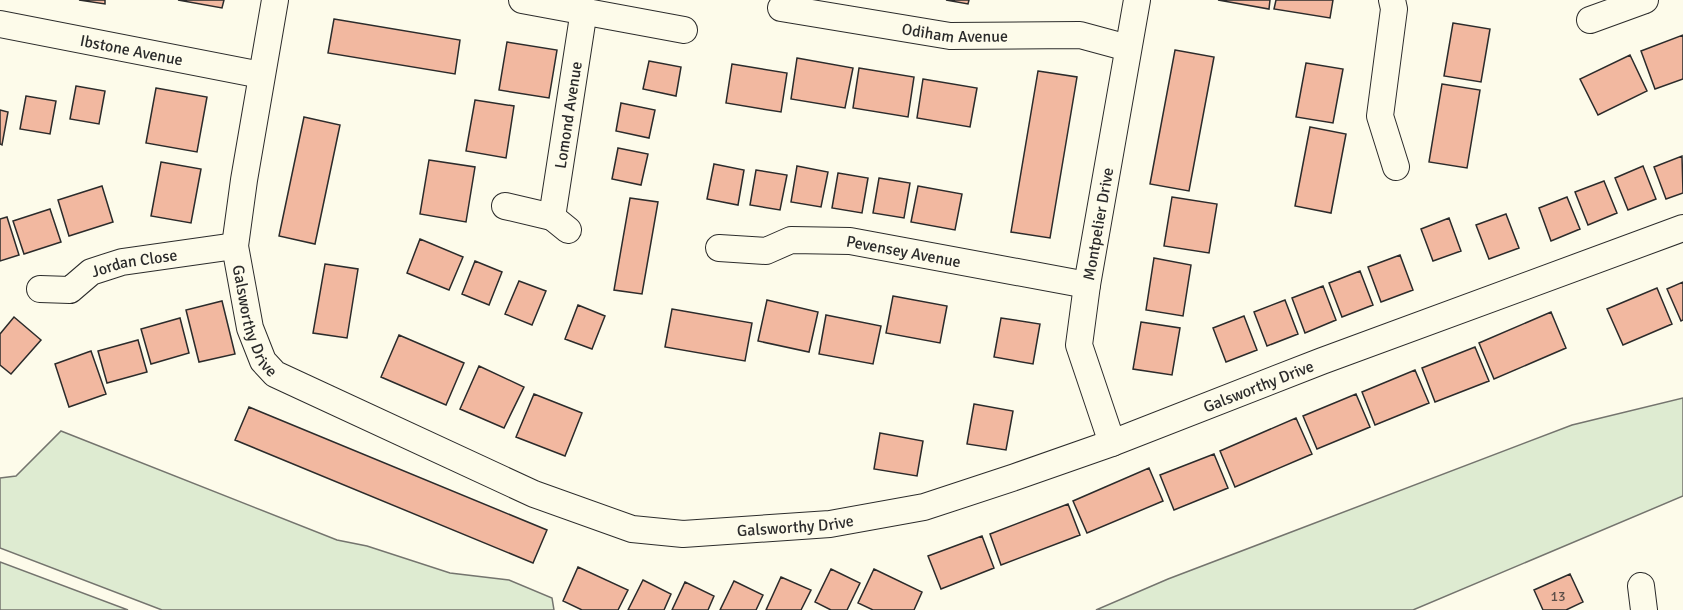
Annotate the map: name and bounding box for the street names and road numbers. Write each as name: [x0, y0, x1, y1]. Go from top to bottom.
street label: Odiham Avenue: [900, 19, 1008, 48]
street label: Ibstone Avenue: [78, 31, 184, 70]
street label: Lomond Avenue: [551, 60, 587, 170]
street label: Montpelier Drive: [1079, 166, 1118, 282]
street label: Pevensey Avenue: [845, 232, 962, 272]
street label: Jordan Close: [89, 245, 179, 282]
street label: Galsworthy Drive: [228, 263, 281, 381]
street label: Galsworthy Drive: [1201, 356, 1317, 417]
street label: Galsworthy Drive: [736, 511, 855, 541]

